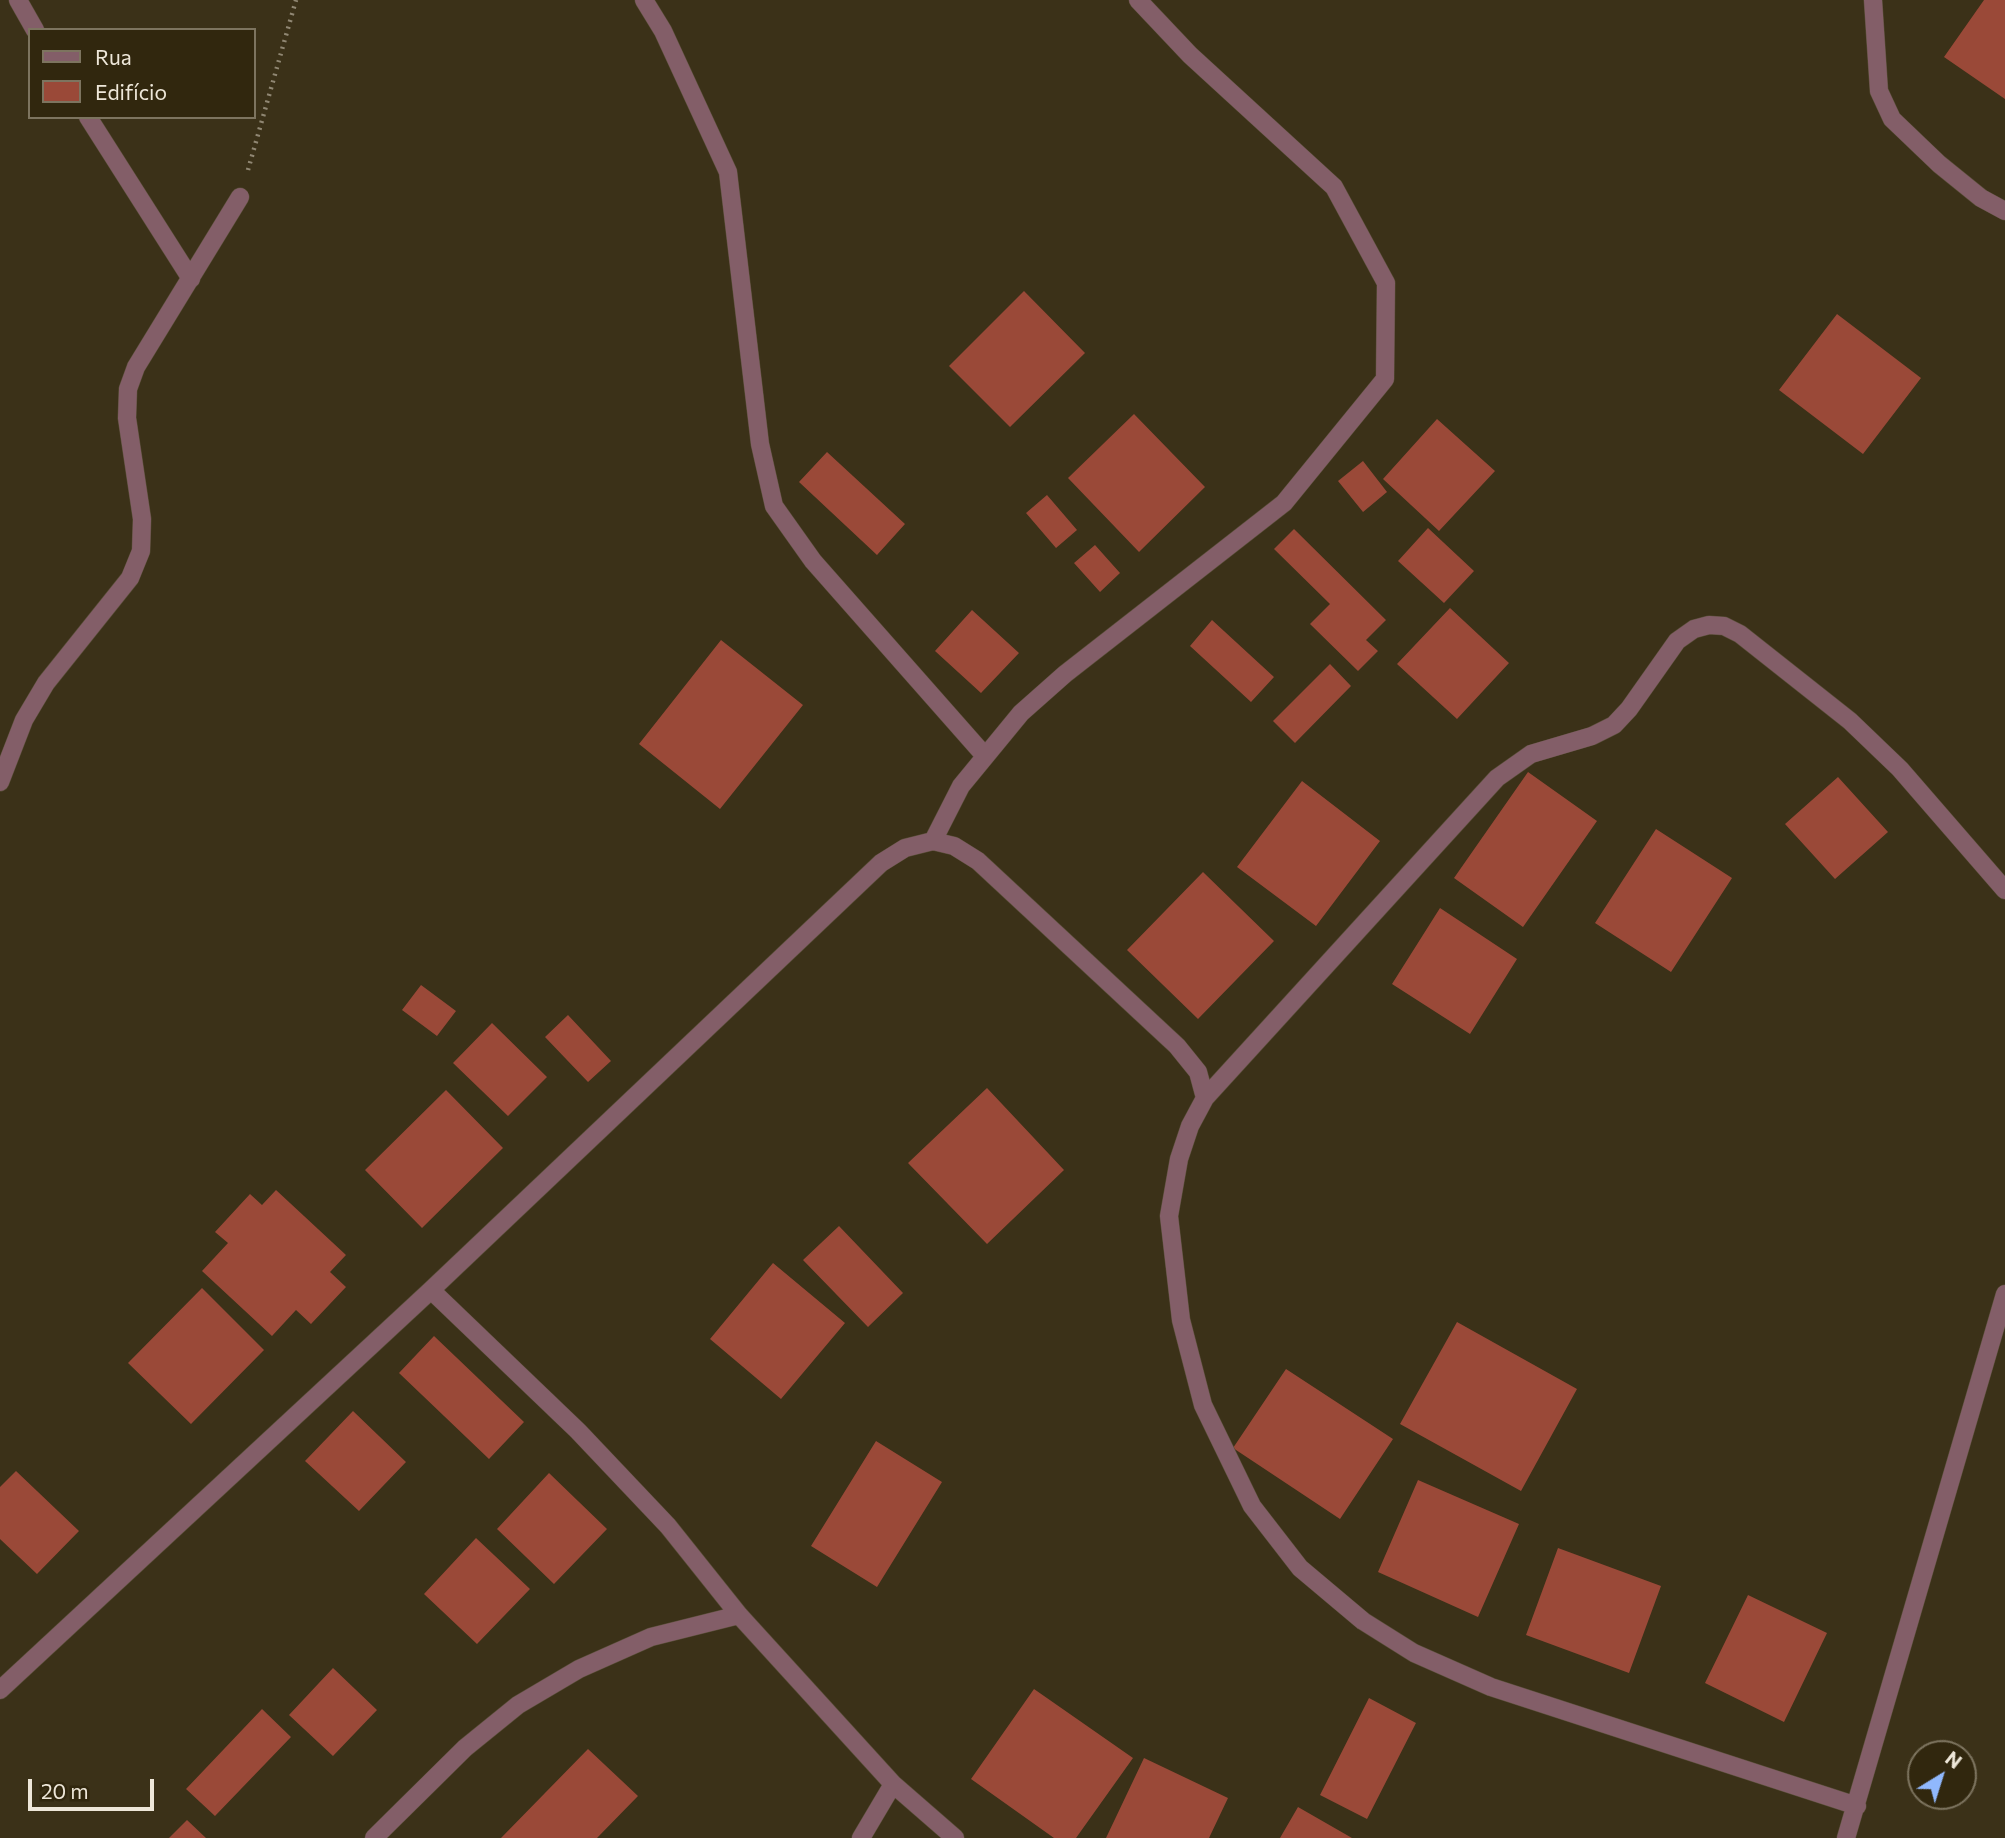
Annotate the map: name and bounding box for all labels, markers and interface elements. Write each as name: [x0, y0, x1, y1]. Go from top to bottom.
legend: [28, 28, 256, 119]
text: Rua: [95, 44, 132, 69]
text: Edifício: [95, 79, 167, 104]
north arrow: [1907, 1740, 1977, 1810]
text: N: [1941, 1746, 1967, 1773]
scale bar: [32, 1764, 158, 1808]
text: 20 m: [41, 1778, 89, 1803]

